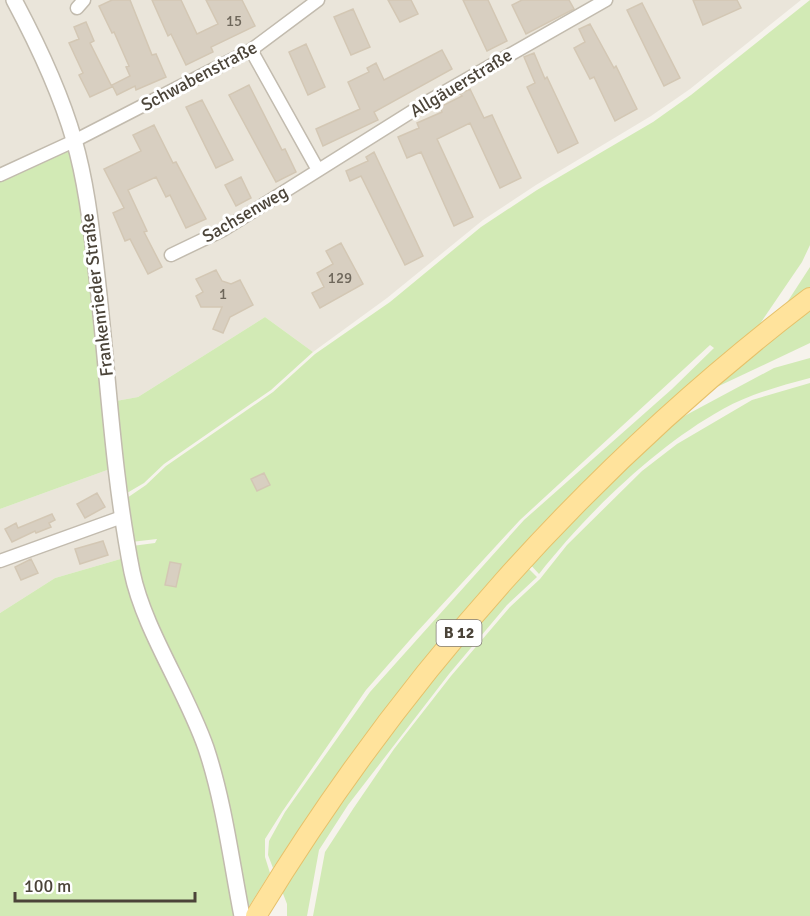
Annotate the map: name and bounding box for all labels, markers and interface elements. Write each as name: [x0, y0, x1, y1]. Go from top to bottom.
house number: 15: [226, 12, 242, 30]
street label: Schwabenstraße: [137, 36, 261, 116]
street label: Allgäuerstraße: [406, 44, 516, 122]
street label: Sachsenweg: [198, 181, 292, 247]
street label: Frankenrieder Straße: [76, 212, 118, 378]
house number: 129: [328, 269, 352, 287]
house number: 1: [219, 285, 227, 303]
road number: B 12: [436, 620, 482, 646]
scale bar: [15, 865, 195, 903]
text: 100 m: [24, 875, 71, 897]

